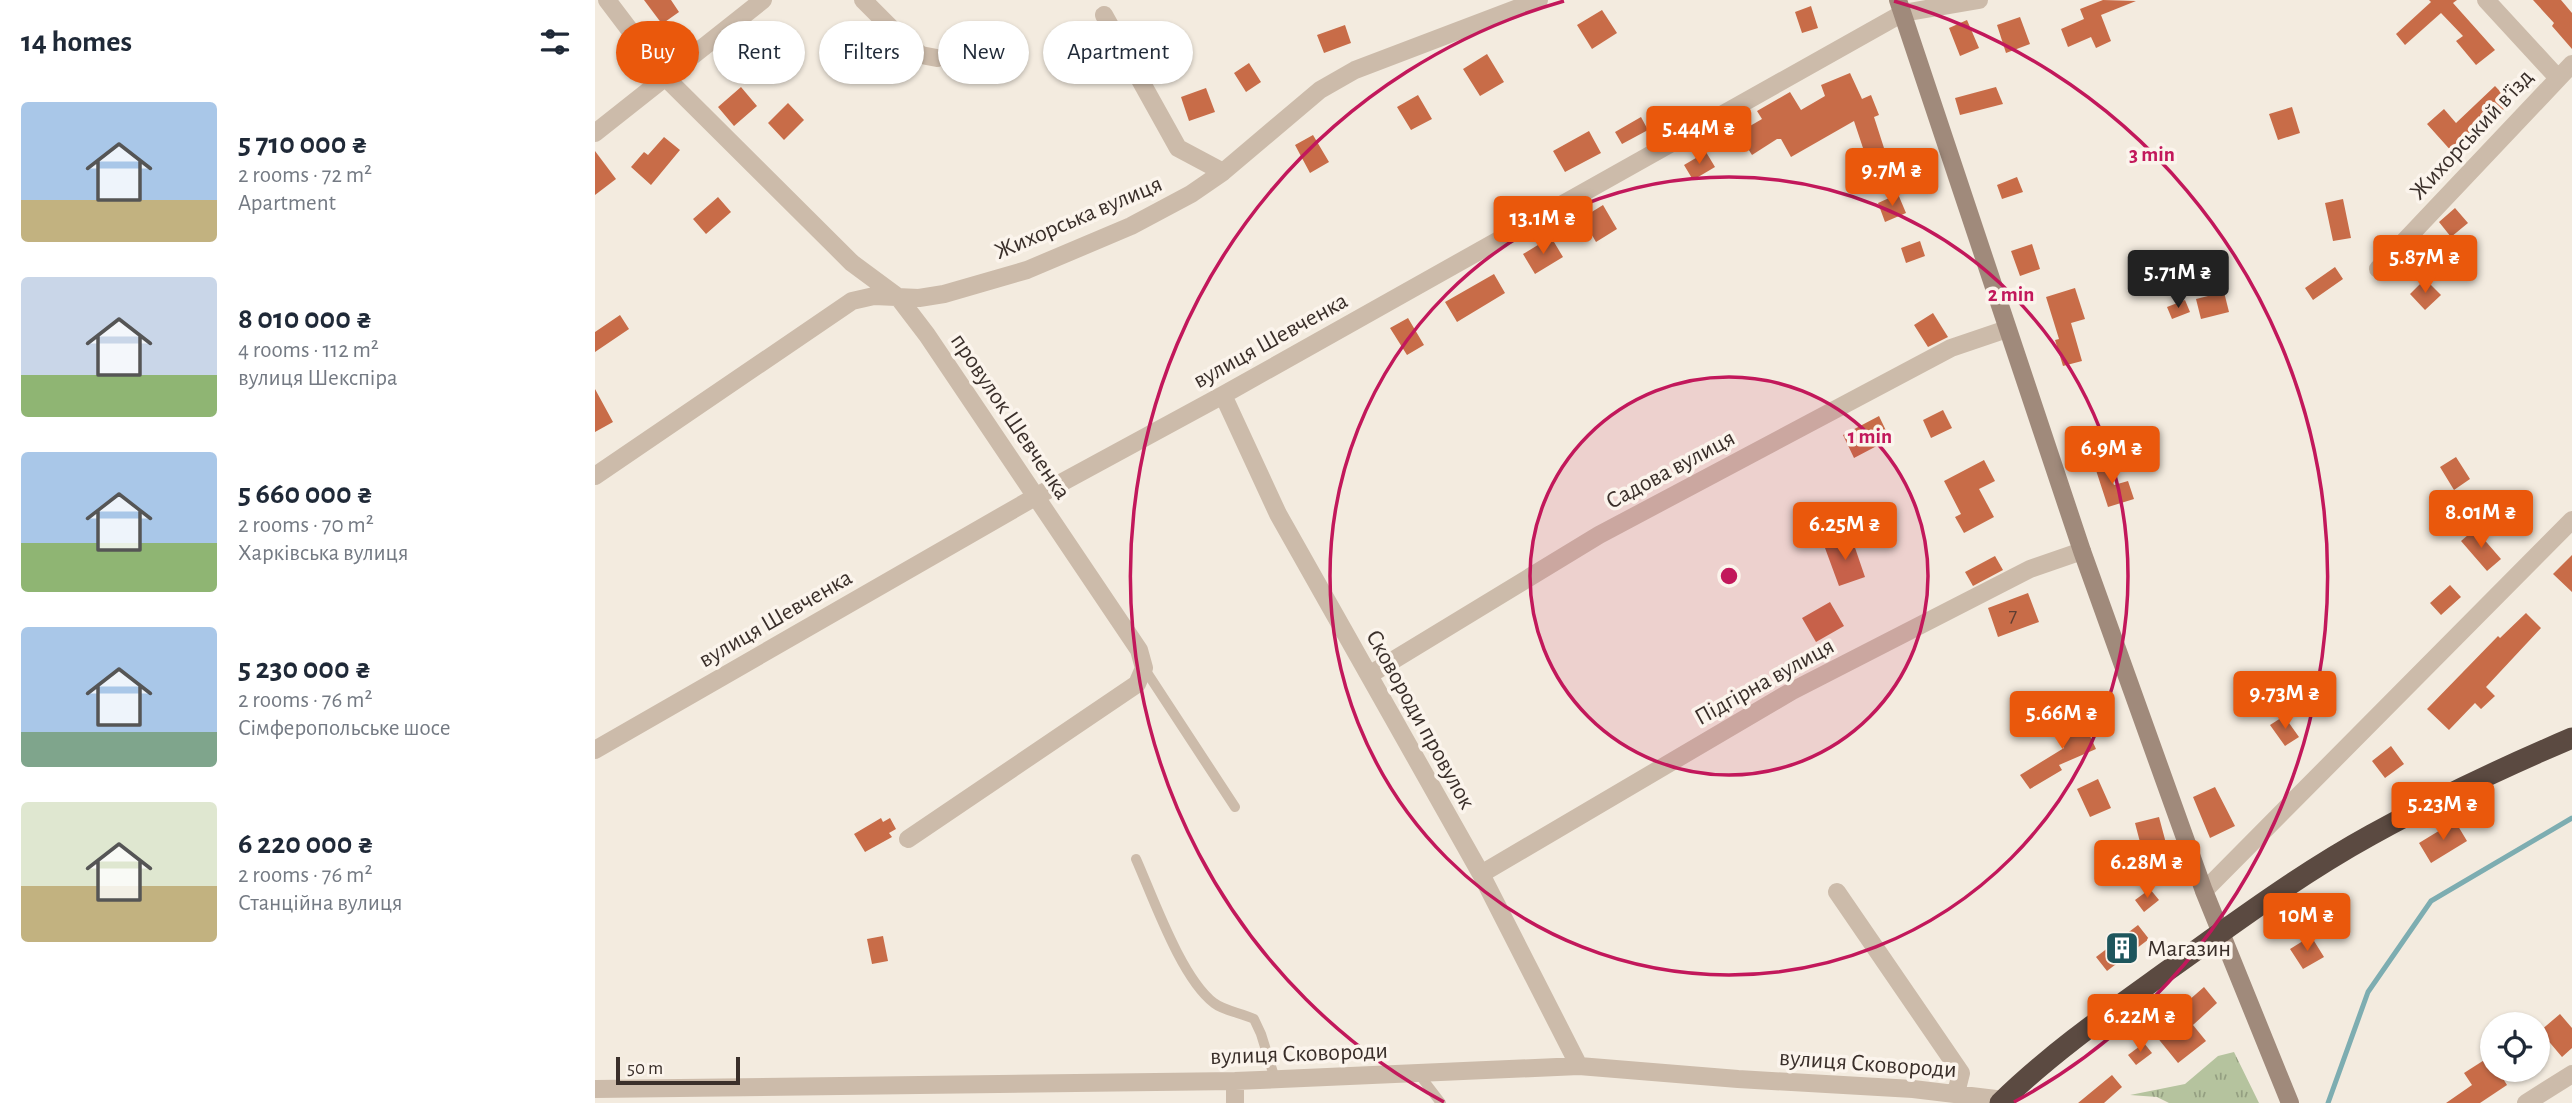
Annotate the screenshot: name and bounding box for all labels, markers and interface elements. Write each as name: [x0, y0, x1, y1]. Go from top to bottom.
chip: Buy: [616, 21, 699, 84]
chip: Rent: [713, 21, 805, 84]
chip: Filters: [819, 21, 924, 84]
chip: New: [938, 21, 1029, 84]
chip: Apartment: [1043, 21, 1193, 84]
icon: filters: [536, 23, 574, 61]
text: 14 homes: [21, 27, 132, 57]
street label: Жихорський в’їзд: [2406, 65, 2538, 204]
pin: 5.44M ₴: [1634, 106, 1764, 166]
text: 5.44M ₴: [1662, 117, 1736, 140]
text: 5 710 000 ₴: [238, 129, 368, 159]
icon: home: [77, 130, 161, 214]
text: 3 min: [2129, 144, 2175, 165]
pin: 9.7M ₴: [1835, 148, 1949, 208]
text: 9.7M ₴: [1861, 159, 1923, 182]
text: 2 rooms · 72 m²: [238, 164, 372, 187]
street label: Жихорська вулиця: [991, 172, 1166, 264]
text: Apartment: [238, 192, 336, 215]
pin: 13.1M ₴: [1478, 196, 1608, 256]
text: 13.1M ₴: [1510, 207, 1576, 230]
pin: 5.87M ₴: [2360, 236, 2490, 295]
text: 5.87M ₴: [2389, 246, 2461, 269]
pin: 5.71M ₴: [2113, 250, 2243, 310]
text: 5.71M ₴: [2144, 261, 2212, 284]
text: 2 min: [1988, 284, 2034, 305]
street label: вулиця Шевченка: [1189, 289, 1352, 393]
text: 8 010 000 ₴: [238, 304, 373, 334]
icon: home: [77, 305, 161, 389]
street label: провулок Шевченка: [946, 329, 1075, 504]
text: 4 rooms · 112 m²: [238, 339, 379, 362]
text: вулиця Шекспіра: [238, 367, 398, 390]
street label: Садова вулиця: [1602, 426, 1739, 514]
text: 1 min: [1848, 426, 1892, 447]
pin: 6.9M ₴: [2055, 426, 2169, 486]
text: 6.9M ₴: [2081, 437, 2143, 460]
text: 5 660 000 ₴: [238, 479, 373, 509]
icon: home: [77, 480, 161, 564]
pin: 8.01M ₴: [2416, 490, 2546, 550]
text: 8.01M ₴: [2445, 501, 2517, 524]
pin: 6.25M ₴: [1780, 503, 1910, 562]
text: 6.25M ₴: [1809, 513, 1881, 536]
text: 2 rooms · 70 m²: [238, 514, 374, 537]
text: Харківська вулиця: [238, 542, 408, 565]
centre of rings: [1717, 564, 1741, 588]
street label: вулиця Шевченка: [695, 565, 856, 672]
house number: 7: [2009, 605, 2018, 626]
street label: Сковороди провулок: [1361, 626, 1479, 813]
street label: Підгірна вулиця: [1691, 634, 1838, 730]
text: 5 230 000 ₴: [238, 654, 371, 684]
icon: home: [77, 655, 161, 739]
pin: 9.73M ₴: [2220, 672, 2350, 731]
text: 9.73M ₴: [2249, 682, 2321, 705]
text: 2 rooms · 76 m²: [238, 689, 372, 712]
pin: 5.66M ₴: [1997, 692, 2127, 751]
text: 5.66M ₴: [2026, 702, 2098, 725]
text: Сімферопольське шосе: [238, 717, 451, 740]
pin: 5.23M ₴: [2378, 782, 2508, 842]
text: 5.23M ₴: [2407, 793, 2479, 816]
text: 6 220 000 ₴: [238, 829, 374, 859]
icon: home: [77, 830, 161, 914]
pin: 6.28M ₴: [2082, 841, 2212, 900]
text: 6.28M ₴: [2110, 851, 2184, 874]
text: 2 rooms · 76 m²: [238, 864, 372, 887]
text: Станційна вулиця: [238, 892, 403, 915]
pin: 10M ₴: [2258, 894, 2356, 953]
text: 10M ₴: [2279, 904, 2335, 927]
building icon: Магазин: [2103, 929, 2141, 967]
place label: Магазин: [2147, 937, 2231, 961]
pin: 6.22M ₴: [2075, 995, 2205, 1054]
text: 6.22M ₴: [2103, 1005, 2177, 1028]
map controls: [2480, 1012, 2550, 1082]
button: locate: [2480, 1012, 2550, 1082]
street label: вулиця Сковороди: [1210, 1039, 1388, 1069]
street label: вулиця Сковороди: [1778, 1046, 1958, 1082]
scale bar: [616, 1054, 740, 1086]
text: 50 m: [627, 1059, 663, 1078]

